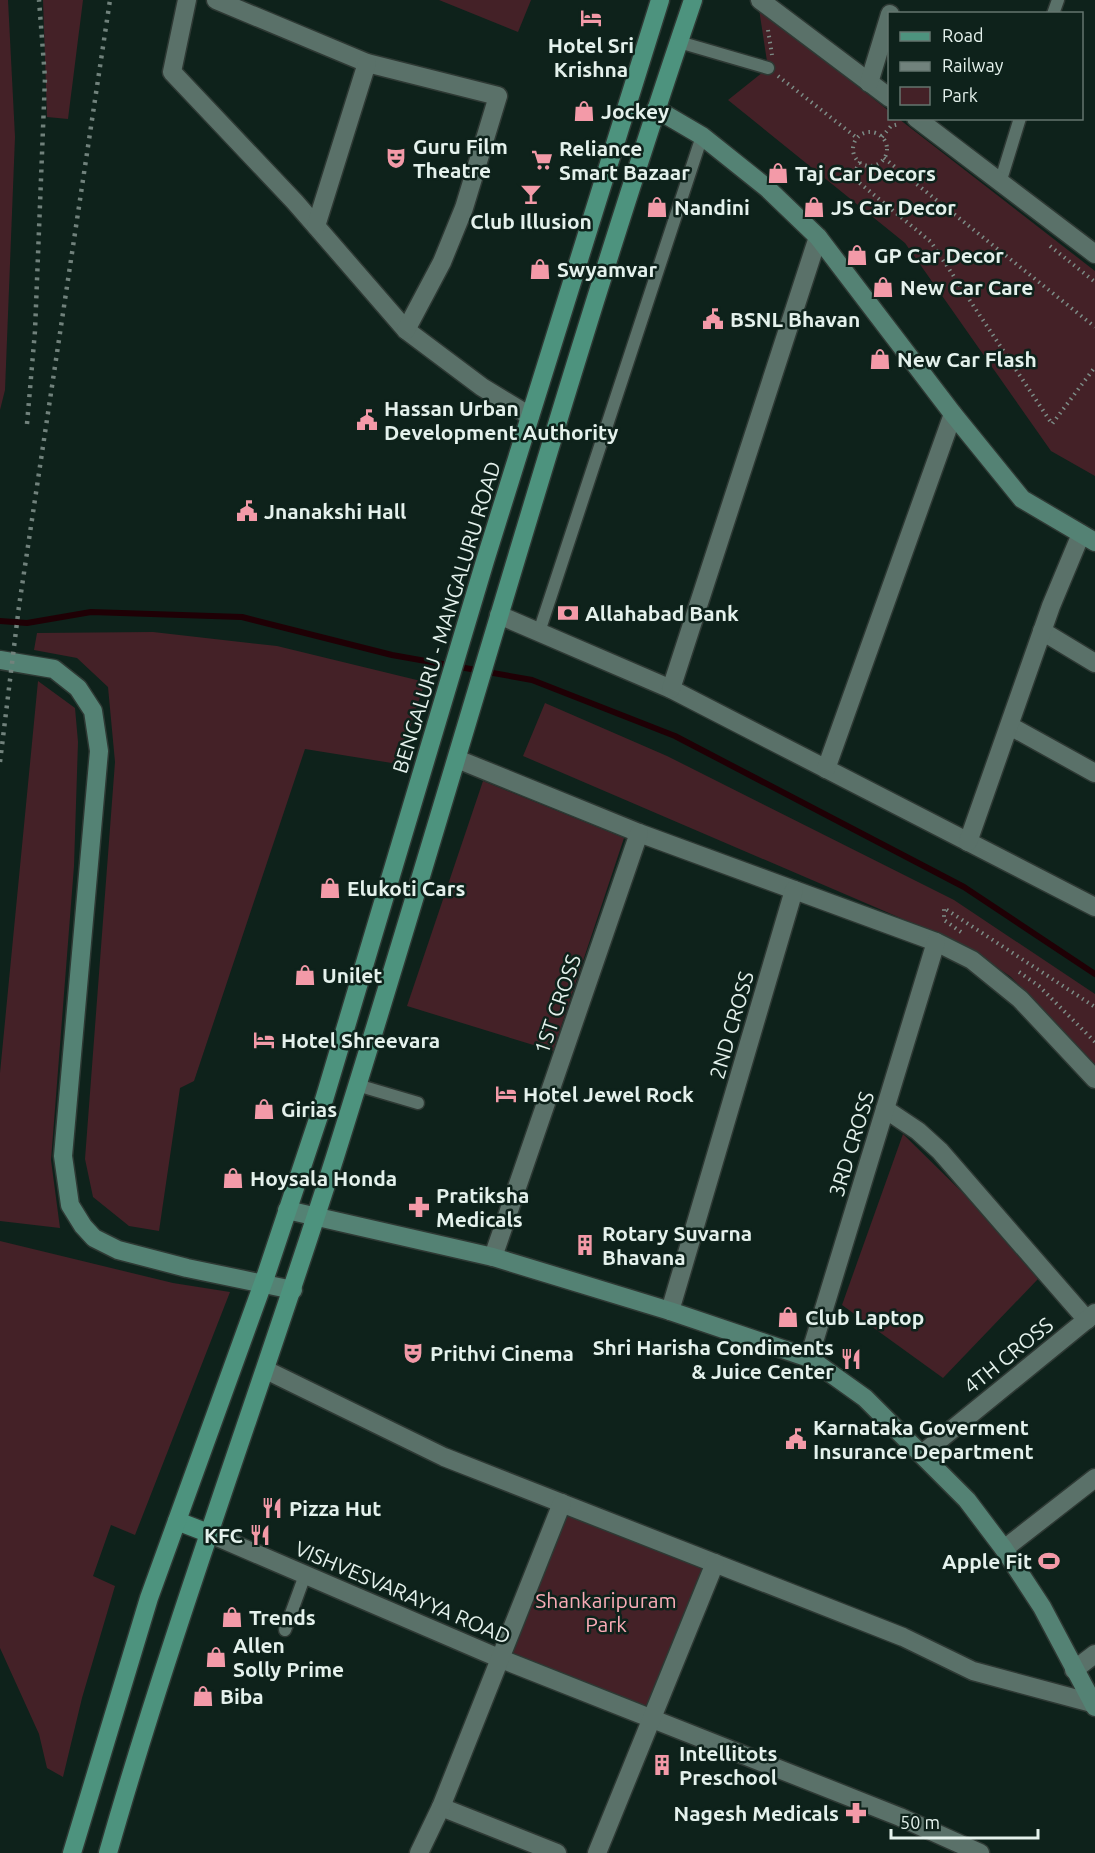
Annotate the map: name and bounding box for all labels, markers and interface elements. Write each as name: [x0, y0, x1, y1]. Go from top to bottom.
hotel icon: Hotel Sri Krishna: [579, 6, 603, 30]
legend: [888, 12, 1083, 120]
text: Road: [942, 25, 984, 45]
place label: Hotel Sri Krishna: [548, 33, 634, 81]
text: Railway: [942, 55, 1004, 75]
text: Park: [942, 85, 978, 105]
shop icon: Jockey: [572, 99, 596, 123]
place label: Jockey: [601, 99, 669, 123]
place label: Guru Film Theatre: [413, 134, 508, 182]
place label: Reliance Smart Bazaar: [559, 136, 690, 184]
theatre icon: Guru Film Theatre: [384, 146, 408, 170]
supermarket icon: Reliance Smart Bazaar: [530, 148, 554, 172]
shop icon: Taj Car Decors: [766, 161, 790, 185]
place label: Taj Car Decors: [795, 161, 936, 185]
bar icon: Club Illusion: [519, 182, 543, 206]
shop icon: Nandini: [645, 195, 669, 219]
place label: Nandini: [674, 195, 750, 219]
shop icon: JS Car Decor: [802, 195, 826, 219]
place label: JS Car Decor: [831, 195, 956, 219]
place label: Club Illusion: [470, 209, 592, 233]
shop icon: GP Car Decor: [845, 243, 869, 267]
place label: GP Car Decor: [874, 243, 1004, 267]
shop icon: Swyamvar: [528, 257, 552, 281]
place label: Swyamvar: [557, 257, 658, 281]
shop icon: New Car Care: [871, 275, 895, 299]
place label: New Car Care: [900, 275, 1033, 299]
public building icon: BSNL Bhavan: [701, 307, 725, 331]
place label: BSNL Bhavan: [730, 307, 860, 331]
shop icon: New Car Flash: [868, 347, 892, 371]
place label: New Car Flash: [897, 347, 1037, 371]
place label: Hassan Urban Development Authority: [384, 396, 618, 444]
public building icon: Hassan Urban Development Authority: [355, 408, 379, 432]
street label: BENGALURU - MANGALURU ROAD: [387, 458, 505, 776]
public building icon: Jnanakshi Hall: [235, 499, 259, 523]
place label: Jnanakshi Hall: [264, 499, 406, 523]
bank icon: Allahabad Bank: [556, 601, 580, 625]
place label: Allahabad Bank: [585, 601, 739, 625]
shop icon: Elukoti Cars: [318, 876, 342, 900]
place label: Elukoti Cars: [347, 876, 465, 900]
street label: 1ST CROSS: [529, 951, 585, 1057]
shop icon: Unilet: [293, 963, 317, 987]
place label: Unilet: [322, 963, 382, 987]
street label: 2ND CROSS: [704, 968, 758, 1082]
hotel icon: Hotel Shreevara: [252, 1028, 276, 1052]
place label: Hotel Shreevara: [281, 1028, 440, 1052]
hotel icon: Hotel Jewel Rock: [494, 1082, 518, 1106]
place label: Hotel Jewel Rock: [523, 1082, 694, 1106]
street label: 3RD CROSS: [824, 1088, 878, 1200]
shop icon: Girias: [252, 1097, 276, 1121]
place label: Girias: [281, 1097, 337, 1121]
shop icon: Hoysala Honda: [221, 1166, 245, 1190]
place label: Hoysala Honda: [250, 1166, 397, 1190]
place label: Pratiksha Medicals: [436, 1183, 529, 1231]
pharmacy icon: Pratiksha Medicals: [407, 1195, 431, 1219]
place label: Rotary Suvarna Bhavana: [602, 1221, 752, 1269]
building icon: Rotary Suvarna Bhavana: [573, 1233, 597, 1257]
shop icon: Club Laptop: [776, 1305, 800, 1329]
place label: Club Laptop: [805, 1305, 924, 1329]
street label: 4TH CROSS: [959, 1312, 1057, 1398]
place label: Shri Harisha Condiments & Juice Center: [593, 1335, 834, 1383]
theatre icon: Prithvi Cinema: [401, 1341, 425, 1365]
place label: Prithvi Cinema: [430, 1341, 574, 1365]
restaurant icon: Shri Harisha Condiments & Juice Center: [839, 1347, 863, 1371]
place label: Karnataka Goverment Insurance Department: [813, 1415, 1034, 1463]
public building icon: Karnataka Goverment Insurance Department: [784, 1427, 808, 1451]
restaurant icon: Pizza Hut: [260, 1496, 284, 1520]
place label: Pizza Hut: [289, 1496, 381, 1520]
place label: KFC: [204, 1523, 243, 1547]
restaurant icon: KFC: [248, 1523, 272, 1547]
street label: VISHVESVARAYYA ROAD: [292, 1536, 514, 1648]
place label: Apple Fit: [942, 1549, 1032, 1573]
sports icon: Apple Fit: [1037, 1549, 1061, 1573]
park label: Shankaripuram Park: [535, 1588, 677, 1636]
shop icon: Trends: [220, 1605, 244, 1629]
place label: Trends: [249, 1605, 316, 1629]
place label: Allen Solly Prime: [233, 1633, 344, 1681]
shop icon: Allen Solly Prime: [204, 1645, 228, 1669]
shop icon: Biba: [191, 1684, 215, 1708]
place label: Biba: [220, 1684, 264, 1708]
place label: Intellitots Preschool: [679, 1741, 777, 1789]
building icon: Intellitots Preschool: [650, 1753, 674, 1777]
place label: Nagesh Medicals: [674, 1801, 839, 1825]
pharmacy icon: Nagesh Medicals: [844, 1801, 868, 1825]
scale bar: [891, 1802, 1038, 1840]
text: 50 m: [900, 1812, 940, 1832]

